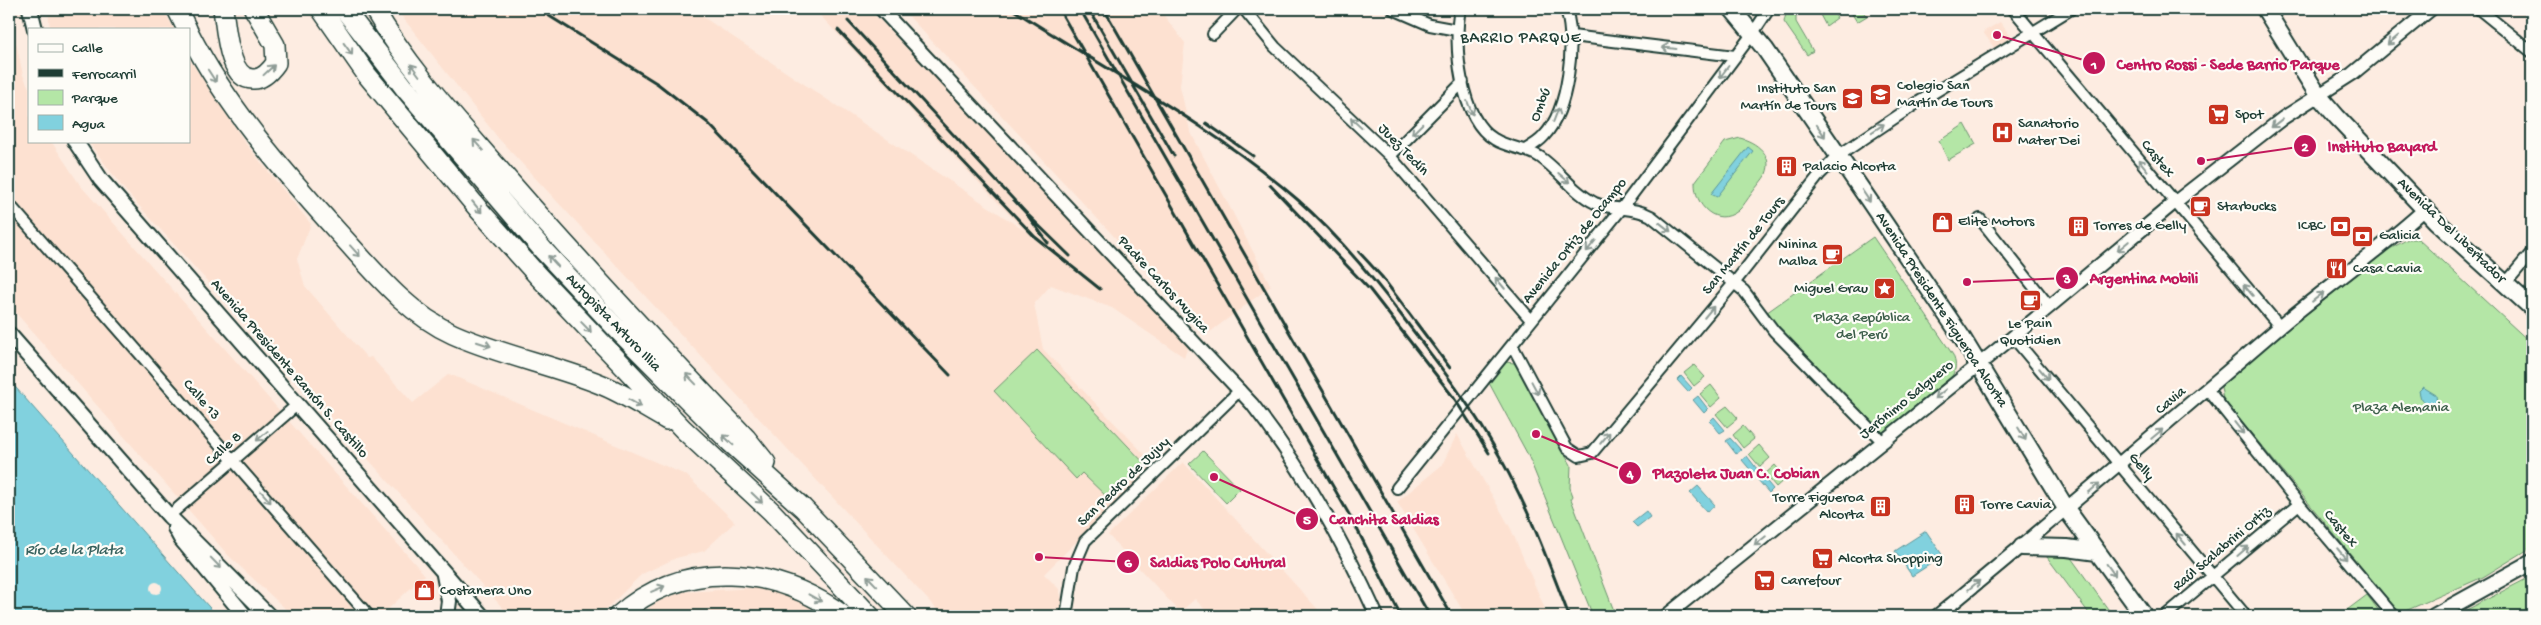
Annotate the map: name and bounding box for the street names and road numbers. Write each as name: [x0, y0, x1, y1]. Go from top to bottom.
street label: Ombú: [1526, 86, 1556, 124]
street label: Juez Tedín: [1374, 120, 1432, 180]
street label: Castex: [2136, 136, 2178, 182]
street label: Avenida Ortiz de Ocampo: [1519, 174, 1631, 307]
street label: Avenida Del Libertador: [2393, 174, 2510, 289]
street label: San Martín de Tours: [1699, 193, 1790, 299]
street label: Avenida Presidente Figueroa Alcorta: [1871, 209, 2011, 412]
street label: Padre Carlos Mugica: [1113, 232, 1213, 338]
street label: Autopista Arturo Illia: [561, 270, 665, 376]
street label: Avenida Presidente Ramón S. Castillo: [206, 276, 372, 462]
street label: Jerónimo Salguero: [1856, 356, 1958, 444]
street label: Calle 13: [178, 376, 224, 424]
street label: Cavia: [2152, 383, 2191, 419]
street label: Calle 8: [202, 428, 246, 470]
street label: San Pedro de Jujuy: [1074, 433, 1174, 531]
street label: Gelly: [2124, 449, 2158, 485]
street label: Raúl Scalabrini Ortiz: [2169, 502, 2275, 595]
street label: Castex: [2319, 506, 2361, 552]

